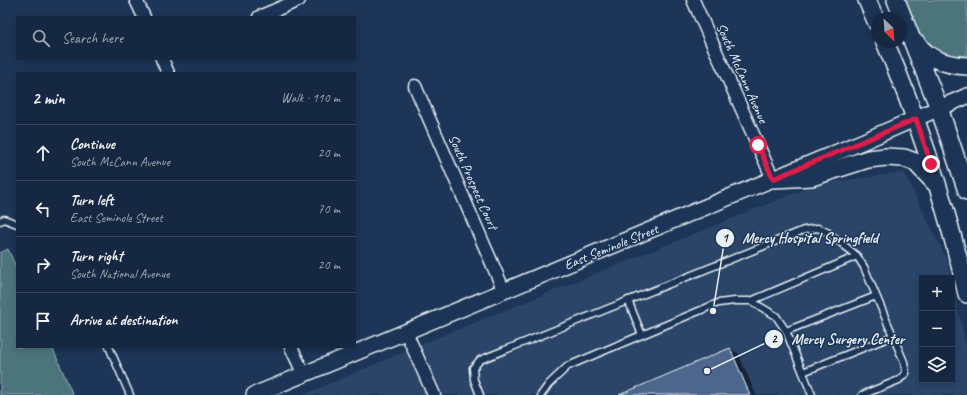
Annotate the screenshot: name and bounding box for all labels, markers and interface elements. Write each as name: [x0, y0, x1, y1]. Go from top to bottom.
north arrow: [871, 12, 907, 48]
search box: [16, 16, 356, 60]
street label: South McCann Avenue: [712, 20, 772, 127]
icon: search: [30, 27, 52, 49]
text: Search here: [62, 29, 123, 48]
text: 2 min: [32, 88, 65, 109]
text: Walk · 110 m: [281, 90, 340, 106]
street label: South Prospect Court: [445, 132, 502, 234]
text: Continue: [70, 135, 115, 154]
route start: [749, 136, 767, 154]
icon: ahead: [32, 142, 54, 164]
text: 20 m: [318, 145, 340, 161]
text: South McCann Avenue: [70, 154, 170, 170]
route end: [922, 155, 940, 173]
text: Turn left: [70, 191, 113, 210]
icon: left: [32, 198, 54, 220]
text: 70 m: [318, 201, 340, 217]
text: East Seminole Street: [70, 210, 163, 226]
street label: East Seminole Street: [562, 220, 662, 274]
callout: Mercy Hospital Springfield: [715, 224, 886, 251]
text: Mercy Hospital Springfield: [742, 229, 881, 248]
text: 1: [722, 230, 729, 246]
text: Turn right: [70, 247, 123, 266]
icon: right: [32, 254, 54, 276]
text: 20 m: [318, 257, 340, 273]
text: South National Avenue: [70, 266, 169, 282]
map controls: [919, 275, 955, 383]
button: +: [919, 275, 955, 311]
icon: arrive: [32, 310, 54, 332]
text: Arrive at destination: [70, 311, 177, 330]
button: −: [919, 311, 955, 347]
callout: Mercy Surgery Center: [764, 325, 913, 352]
text: Mercy Surgery Center: [792, 330, 906, 349]
text: 2: [771, 331, 778, 347]
button: layers: [919, 347, 955, 383]

